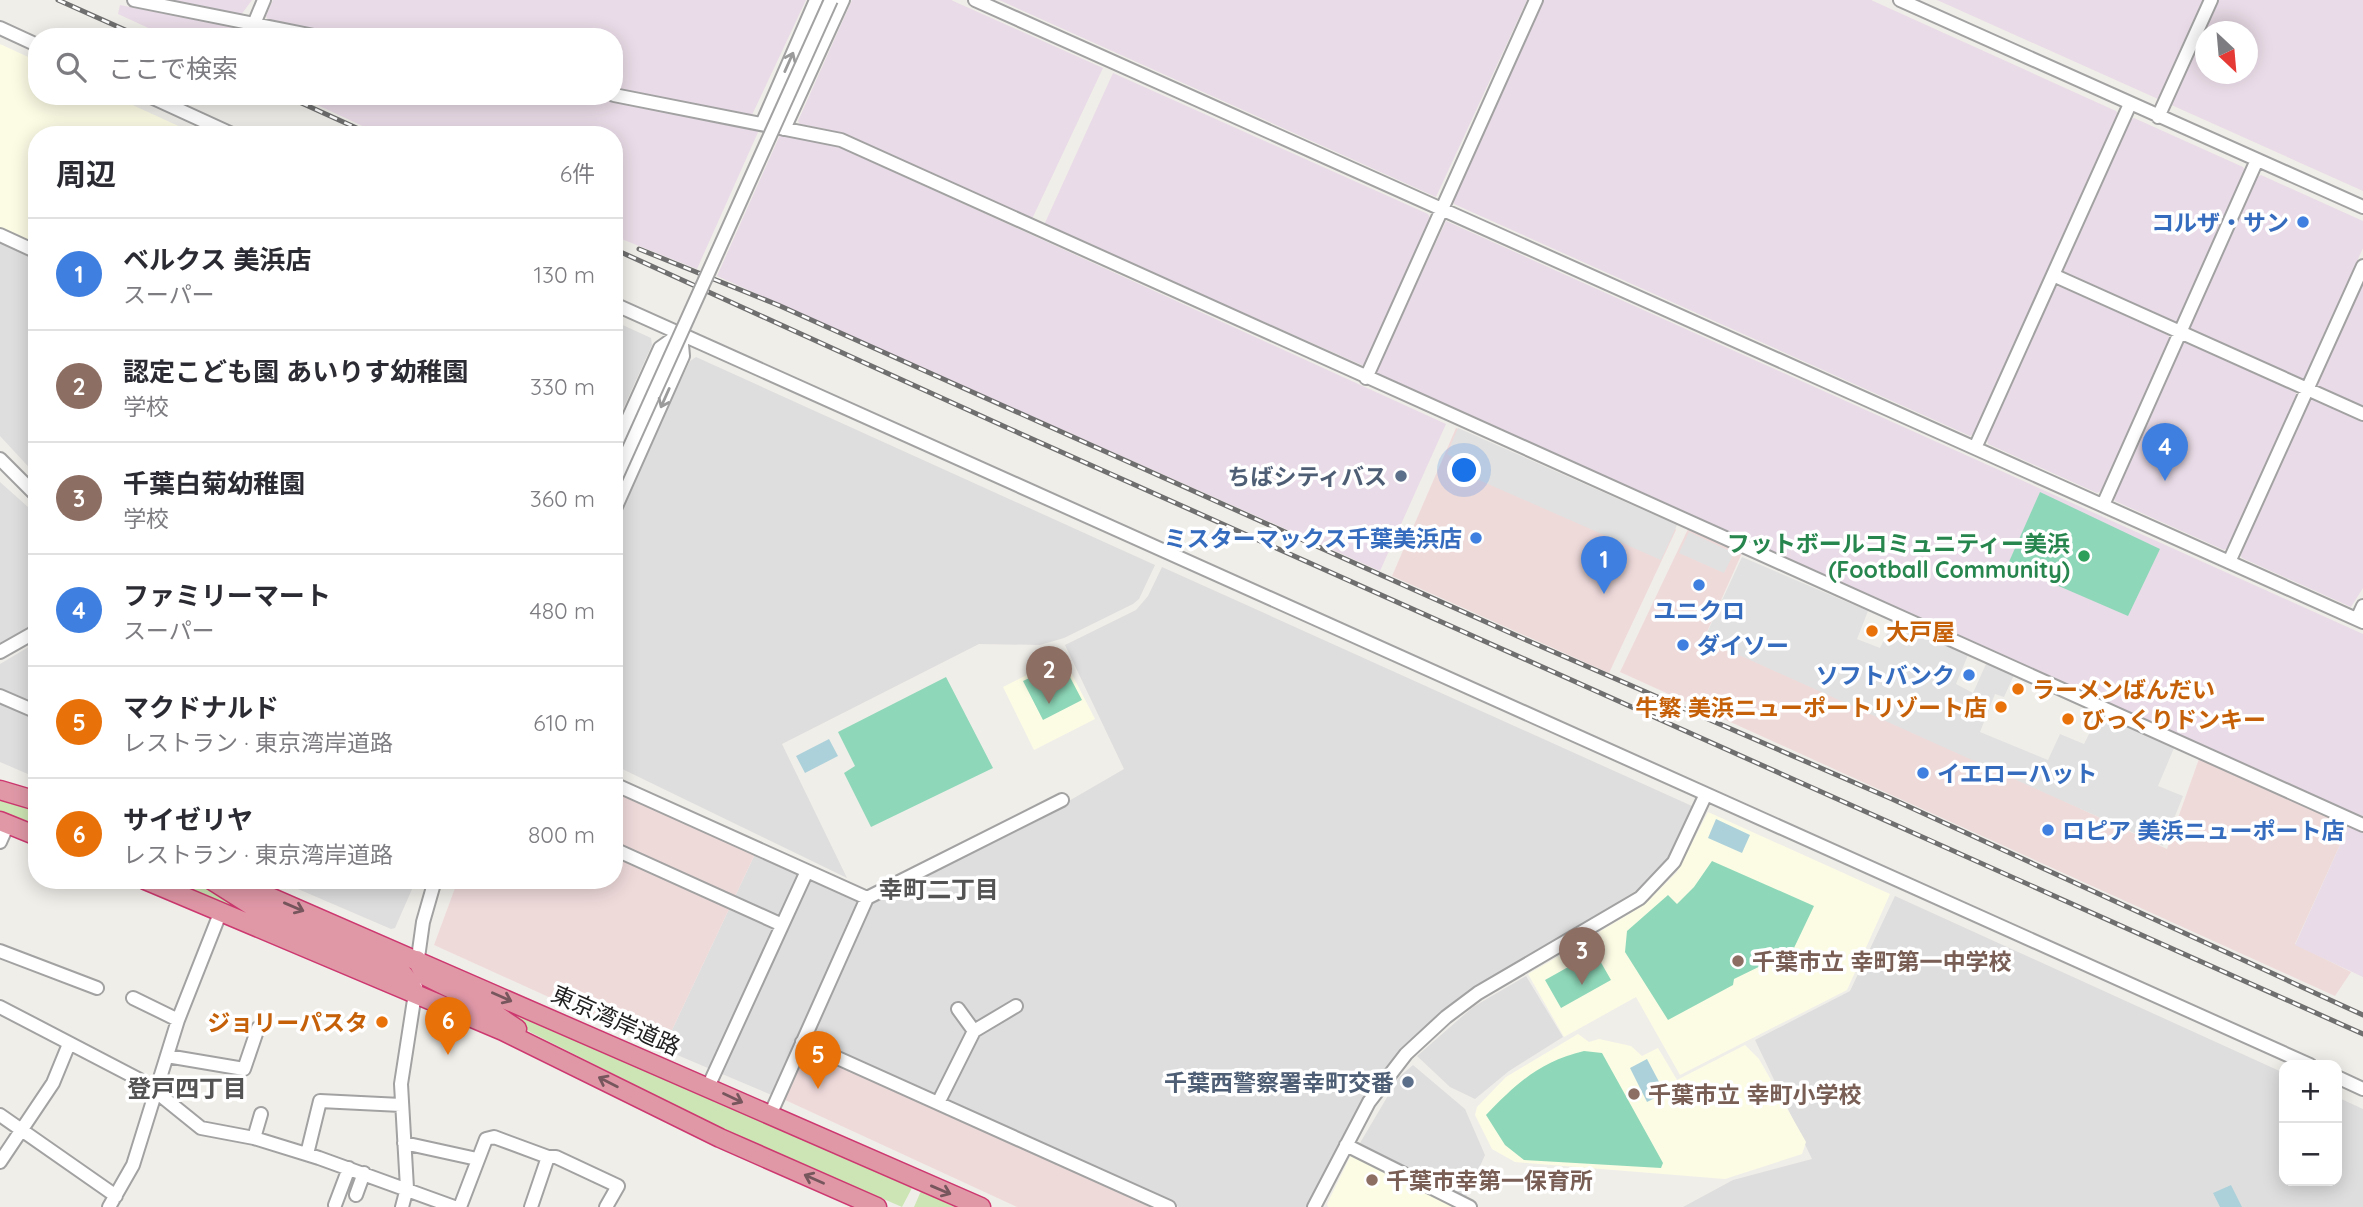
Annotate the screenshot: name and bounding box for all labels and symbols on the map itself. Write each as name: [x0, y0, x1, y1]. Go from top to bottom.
north arrow: [2195, 21, 2258, 84]
one-way arrow: [783, 52, 796, 73]
place label: コルザ・サン: [2151, 208, 2289, 237]
marker: コルザ・サン: [2295, 214, 2311, 230]
one-way arrow: [658, 387, 671, 408]
pin: 4: [2142, 423, 2188, 481]
your location: [1447, 453, 1481, 487]
place label: ちばシティバス: [1227, 462, 1387, 491]
marker: ちばシティバス: [1393, 468, 1409, 484]
place label: ミスターマックス千葉美浜店: [1164, 524, 1462, 553]
place label: フットボールコミュニティー美浜 (Football Community): [1727, 529, 2070, 584]
marker: ミスターマックス千葉美浜店: [1468, 530, 1484, 546]
pin: 1: [1581, 536, 1627, 594]
marker: フットボールコミュニティー美浜 (Football Community): [2076, 548, 2092, 564]
marker: ユニクロ: [1691, 577, 1707, 593]
place label: ユニクロ: [1653, 596, 1745, 625]
place label: 大戸屋: [1886, 617, 1955, 646]
marker: 大戸屋: [1864, 623, 1880, 639]
place label: ダイソー: [1697, 631, 1789, 660]
marker: ダイソー: [1675, 637, 1691, 653]
pin: 2: [1026, 646, 1072, 704]
place label: ソフトバンク: [1816, 661, 1955, 690]
marker: ソフトバンク: [1961, 667, 1977, 683]
place label: ラーメンばんだい: [2032, 675, 2215, 704]
marker: ラーメンばんだい: [2010, 681, 2026, 697]
place label: 牛繁 美浜ニューポートリゾート店: [1636, 693, 1987, 722]
marker: 牛繁 美浜ニューポートリゾート店: [1993, 699, 2009, 715]
place label: びっくりドンキー: [2082, 705, 2266, 734]
marker: びっくりドンキー: [2060, 711, 2076, 727]
place label: イエローハット: [1937, 759, 2097, 788]
marker: イエローハット: [1915, 765, 1931, 781]
place label: ロピア 美浜ニューポート店: [2062, 816, 2344, 845]
marker: ロピア 美浜ニューポート店: [2040, 822, 2056, 838]
district label: 幸町二丁目: [879, 874, 999, 904]
one-way arrow: [282, 901, 304, 914]
pin: 3: [1559, 927, 1605, 985]
place label: 千葉市立 幸町第一中学校: [1752, 947, 2011, 976]
marker: 千葉市立 幸町第一中学校: [1730, 953, 1746, 969]
street label: 東京湾岸道路: [547, 979, 685, 1061]
one-way arrow: [491, 991, 513, 1004]
pin: 6: [425, 997, 471, 1055]
place label: ジョリーパスタ: [207, 1008, 368, 1037]
marker: ジョリーパスタ: [374, 1014, 390, 1030]
pin: 5: [795, 1031, 841, 1089]
place label: 千葉西警察署幸町交番: [1164, 1068, 1394, 1097]
district label: 登戸四丁目: [127, 1073, 247, 1103]
marker: 千葉西警察署幸町交番: [1400, 1074, 1416, 1090]
one-way arrow: [598, 1075, 619, 1089]
place label: 千葉市立 幸町小学校: [1648, 1080, 1861, 1109]
marker: 千葉市立 幸町小学校: [1626, 1086, 1642, 1102]
one-way arrow: [722, 1092, 743, 1106]
place label: 千葉市幸第一保育所: [1386, 1166, 1593, 1195]
one-way arrow: [804, 1172, 825, 1185]
marker: 千葉市幸第一保育所: [1364, 1172, 1380, 1188]
one-way arrow: [930, 1185, 951, 1198]

